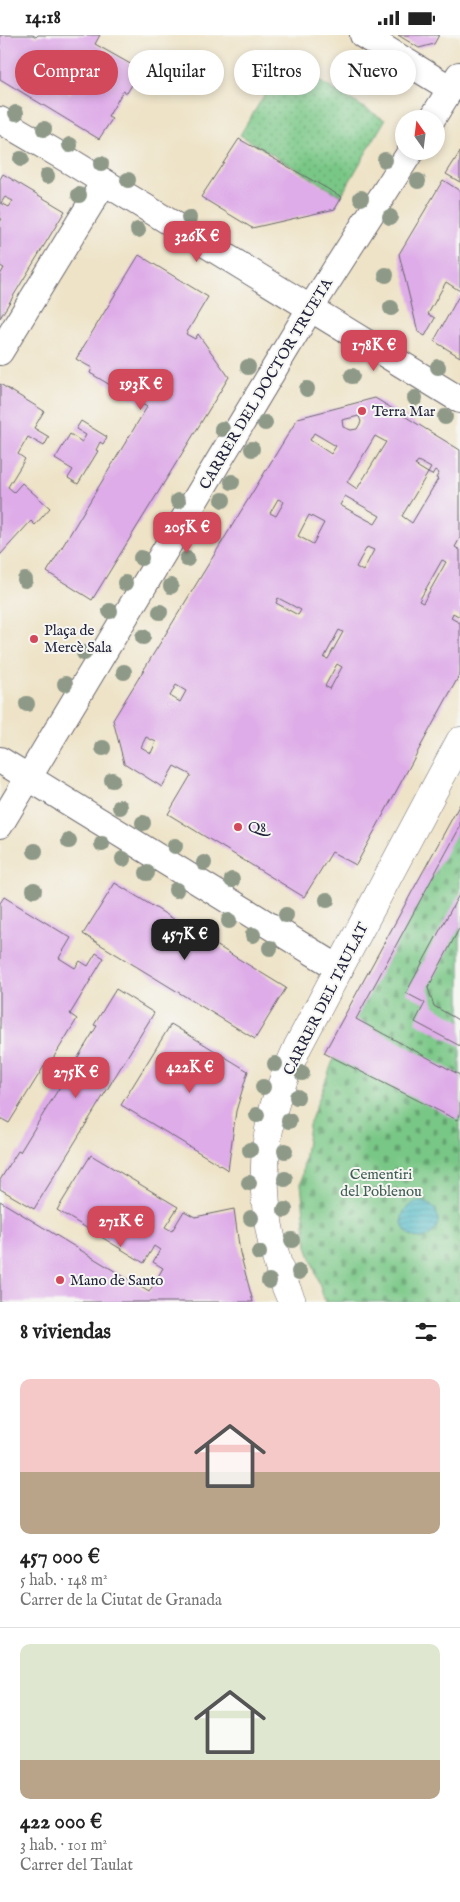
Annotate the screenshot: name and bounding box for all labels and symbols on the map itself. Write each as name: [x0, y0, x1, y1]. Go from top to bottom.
north arrow: [395, 110, 445, 160]
pin: 326K €: [156, 221, 238, 263]
street label: CARRER DEL DOCTOR TRUETA: [195, 274, 337, 493]
pin: 178K €: [333, 329, 415, 372]
pin: 193K €: [100, 369, 182, 411]
place label: Terra Mar: [372, 402, 436, 421]
marker: Terra Mar: [356, 405, 368, 417]
pin: 205K €: [146, 511, 228, 554]
place label: Plaça de Mercè Sala: [44, 621, 112, 657]
marker: Plaça de Mercè Sala: [28, 633, 40, 645]
place label: Q8: [248, 818, 271, 837]
marker: Q8: [232, 821, 244, 833]
pin: 457K €: [144, 919, 226, 961]
street label: CARRER DEL TAULAT: [279, 919, 373, 1078]
pin: 422K €: [149, 1051, 231, 1094]
pin: 275K €: [35, 1057, 117, 1099]
park label: Cementiri del Poblenou: [340, 1165, 422, 1201]
pin: 271K €: [80, 1205, 162, 1248]
place label: Mano de Santo: [70, 1271, 163, 1290]
marker: Mano de Santo: [54, 1274, 66, 1286]

